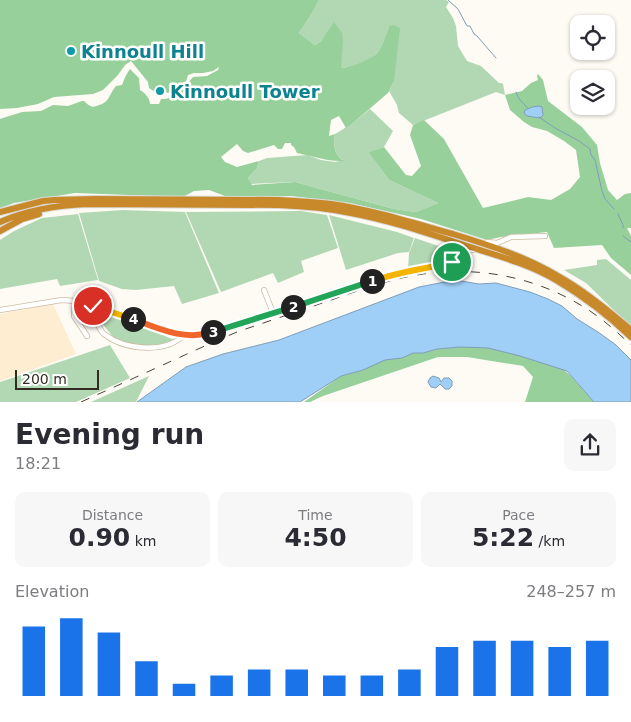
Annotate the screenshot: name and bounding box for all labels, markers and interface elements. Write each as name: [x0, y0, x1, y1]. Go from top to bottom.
map controls: [570, 15, 615, 115]
button: locate: [570, 15, 615, 60]
place label: Kinnoull Hill: [81, 41, 204, 62]
marker: Kinnoull Hill: [65, 45, 77, 57]
button: layers: [570, 70, 615, 115]
place label: Kinnoull Tower: [170, 81, 320, 102]
marker: Kinnoull Tower: [154, 85, 166, 97]
pin: [431, 241, 473, 283]
icon: arrive: [438, 248, 466, 276]
pin: 1: [360, 268, 384, 294]
text: 1: [368, 273, 377, 289]
pin: [72, 285, 114, 327]
icon: check: [79, 292, 107, 320]
pin: 2: [280, 294, 306, 320]
text: 2: [289, 299, 298, 315]
pin: 4: [120, 306, 146, 332]
text: 4: [129, 311, 138, 327]
pin: 3: [200, 320, 226, 344]
text: 3: [209, 324, 218, 340]
scale bar: [15, 367, 99, 390]
text: 200 m: [22, 371, 67, 387]
text: Evening run: [15, 418, 204, 451]
button: share: [564, 419, 616, 471]
text: 18:21: [15, 454, 61, 473]
text: Distance: [82, 507, 143, 523]
text: Time: [298, 507, 333, 523]
text: Pace: [502, 507, 535, 523]
text: 0.90: [69, 523, 130, 552]
text: 4:50: [284, 523, 347, 552]
text: 5:22: [472, 523, 534, 552]
text: km: [130, 533, 156, 549]
text: /km: [534, 533, 565, 549]
text: Elevation: [15, 582, 89, 601]
text: 248–257 m: [526, 582, 616, 601]

